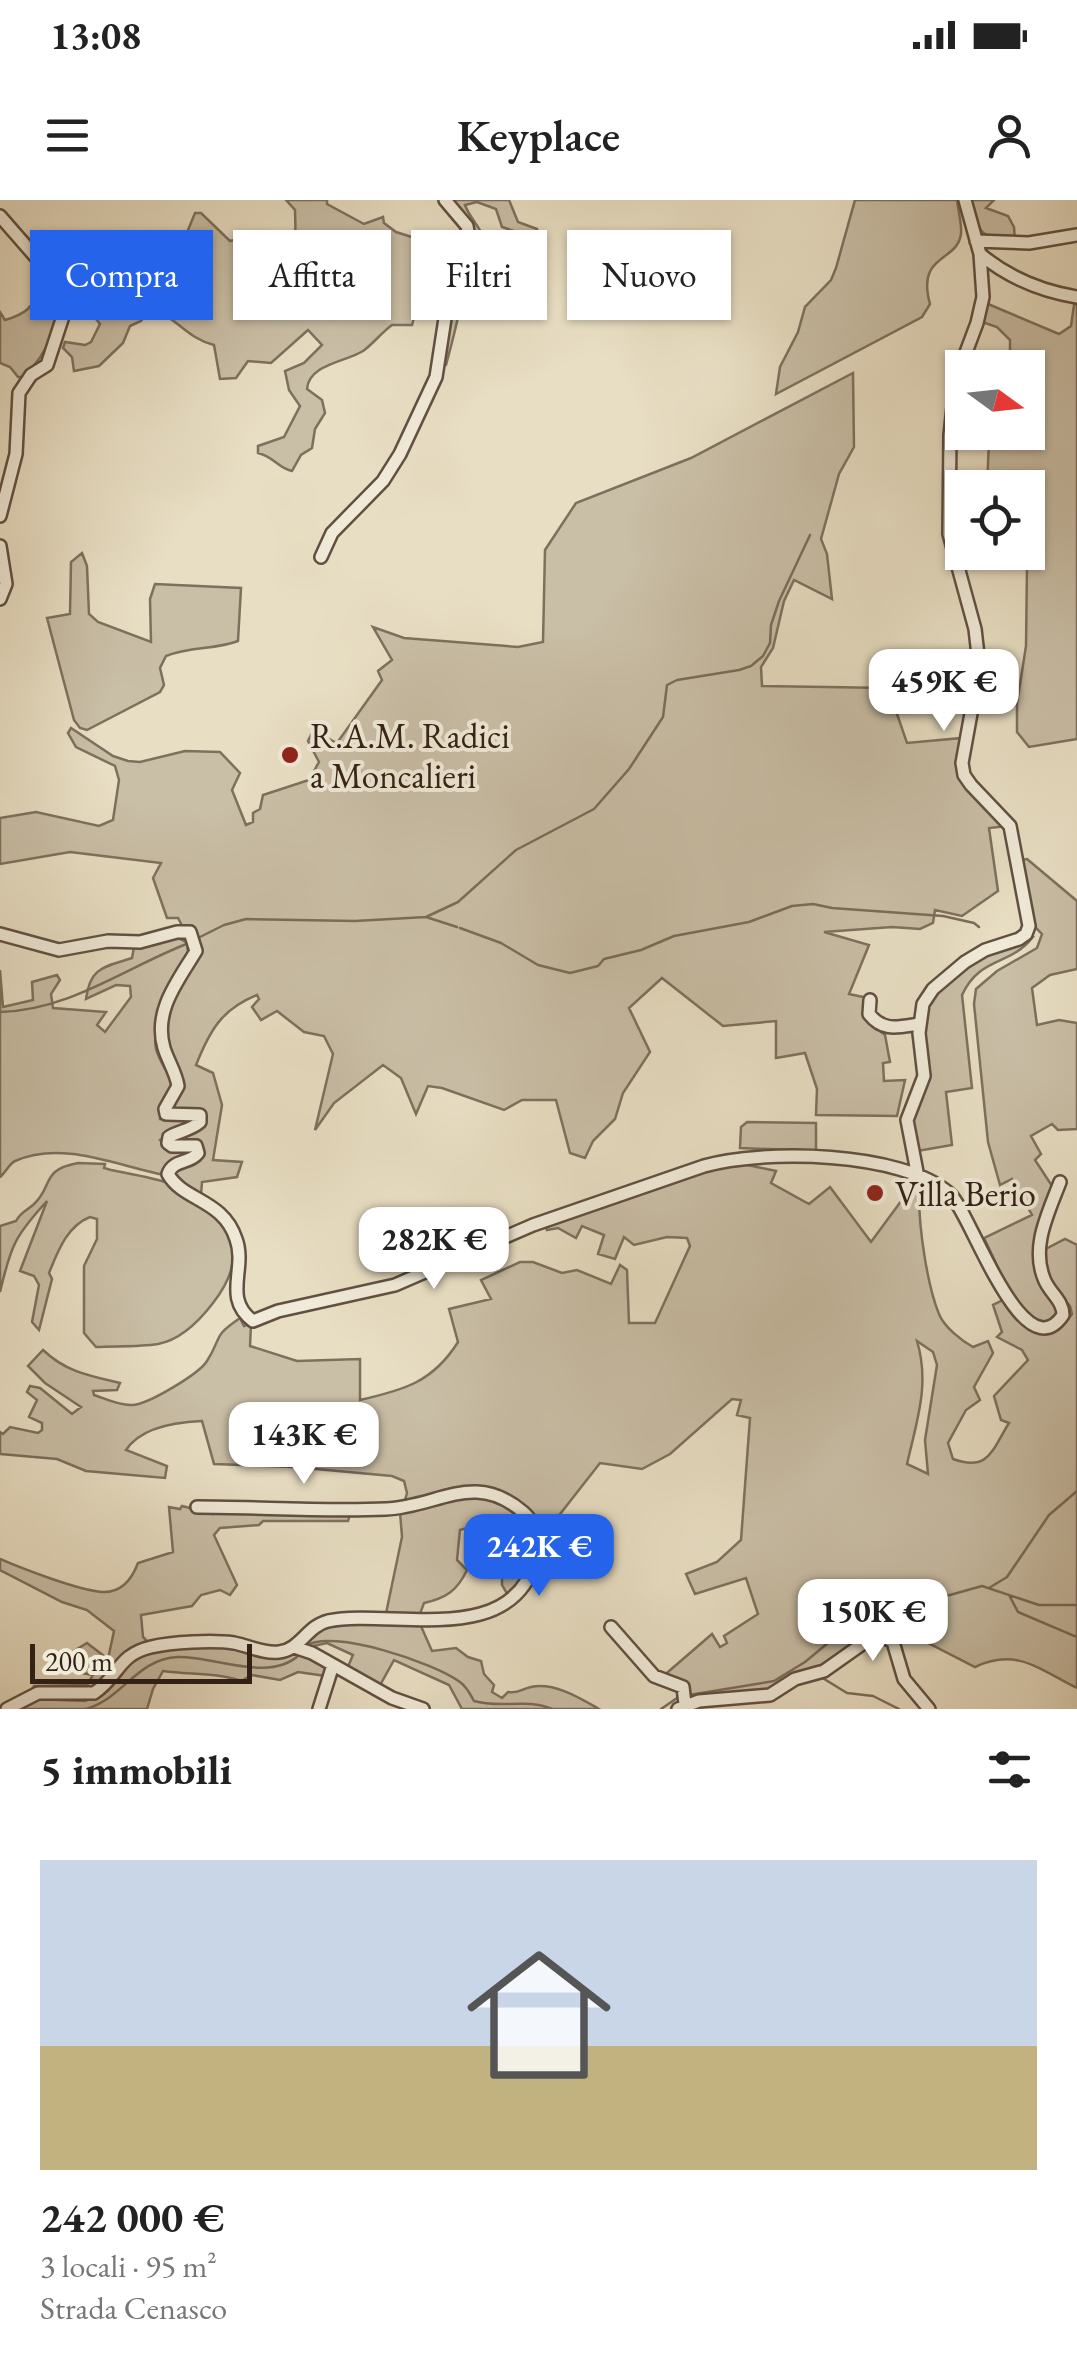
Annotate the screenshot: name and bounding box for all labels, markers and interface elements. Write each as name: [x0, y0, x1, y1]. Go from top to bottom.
text: 13:08: [50, 11, 141, 60]
text: Keyplace: [457, 106, 620, 164]
icon: menu: [40, 108, 95, 163]
icon: person: [982, 108, 1037, 163]
chip: Compra: [30, 230, 213, 320]
chip: Affitta: [233, 230, 391, 320]
chip: Filtri: [411, 230, 547, 320]
chip: Nuovo: [567, 230, 731, 320]
north arrow: [945, 350, 1045, 450]
map controls: [945, 350, 1045, 570]
button: locate: [945, 470, 1045, 570]
pin: 459K €: [863, 649, 1025, 734]
text: 459K €: [891, 660, 997, 702]
place label: R.A.M. Radici a Moncalieri: [310, 713, 510, 798]
marker: R.A.M. Radici a Moncalieri: [279, 744, 301, 766]
place label: Villa Berio: [895, 1171, 1036, 1216]
marker: Villa Berio: [864, 1182, 886, 1204]
pin: 282K €: [353, 1207, 515, 1292]
text: 282K €: [381, 1218, 487, 1260]
pin: 143K €: [223, 1402, 385, 1487]
text: 143K €: [251, 1413, 357, 1455]
pin: 242K €: [458, 1514, 620, 1599]
text: 242K €: [486, 1525, 592, 1567]
pin: 150K €: [792, 1579, 954, 1664]
text: 150K €: [820, 1590, 926, 1632]
scale bar: [30, 1639, 252, 1684]
text: 200 m: [45, 1643, 113, 1679]
text: 5 immobili: [40, 1742, 232, 1797]
icon: filters: [982, 1742, 1037, 1797]
icon: home: [449, 1925, 629, 2105]
text: 242 000 €: [40, 2190, 224, 2245]
text: 3 locali · 95 m²: [40, 2245, 217, 2287]
text: Strada Cenasco: [40, 2287, 227, 2329]

